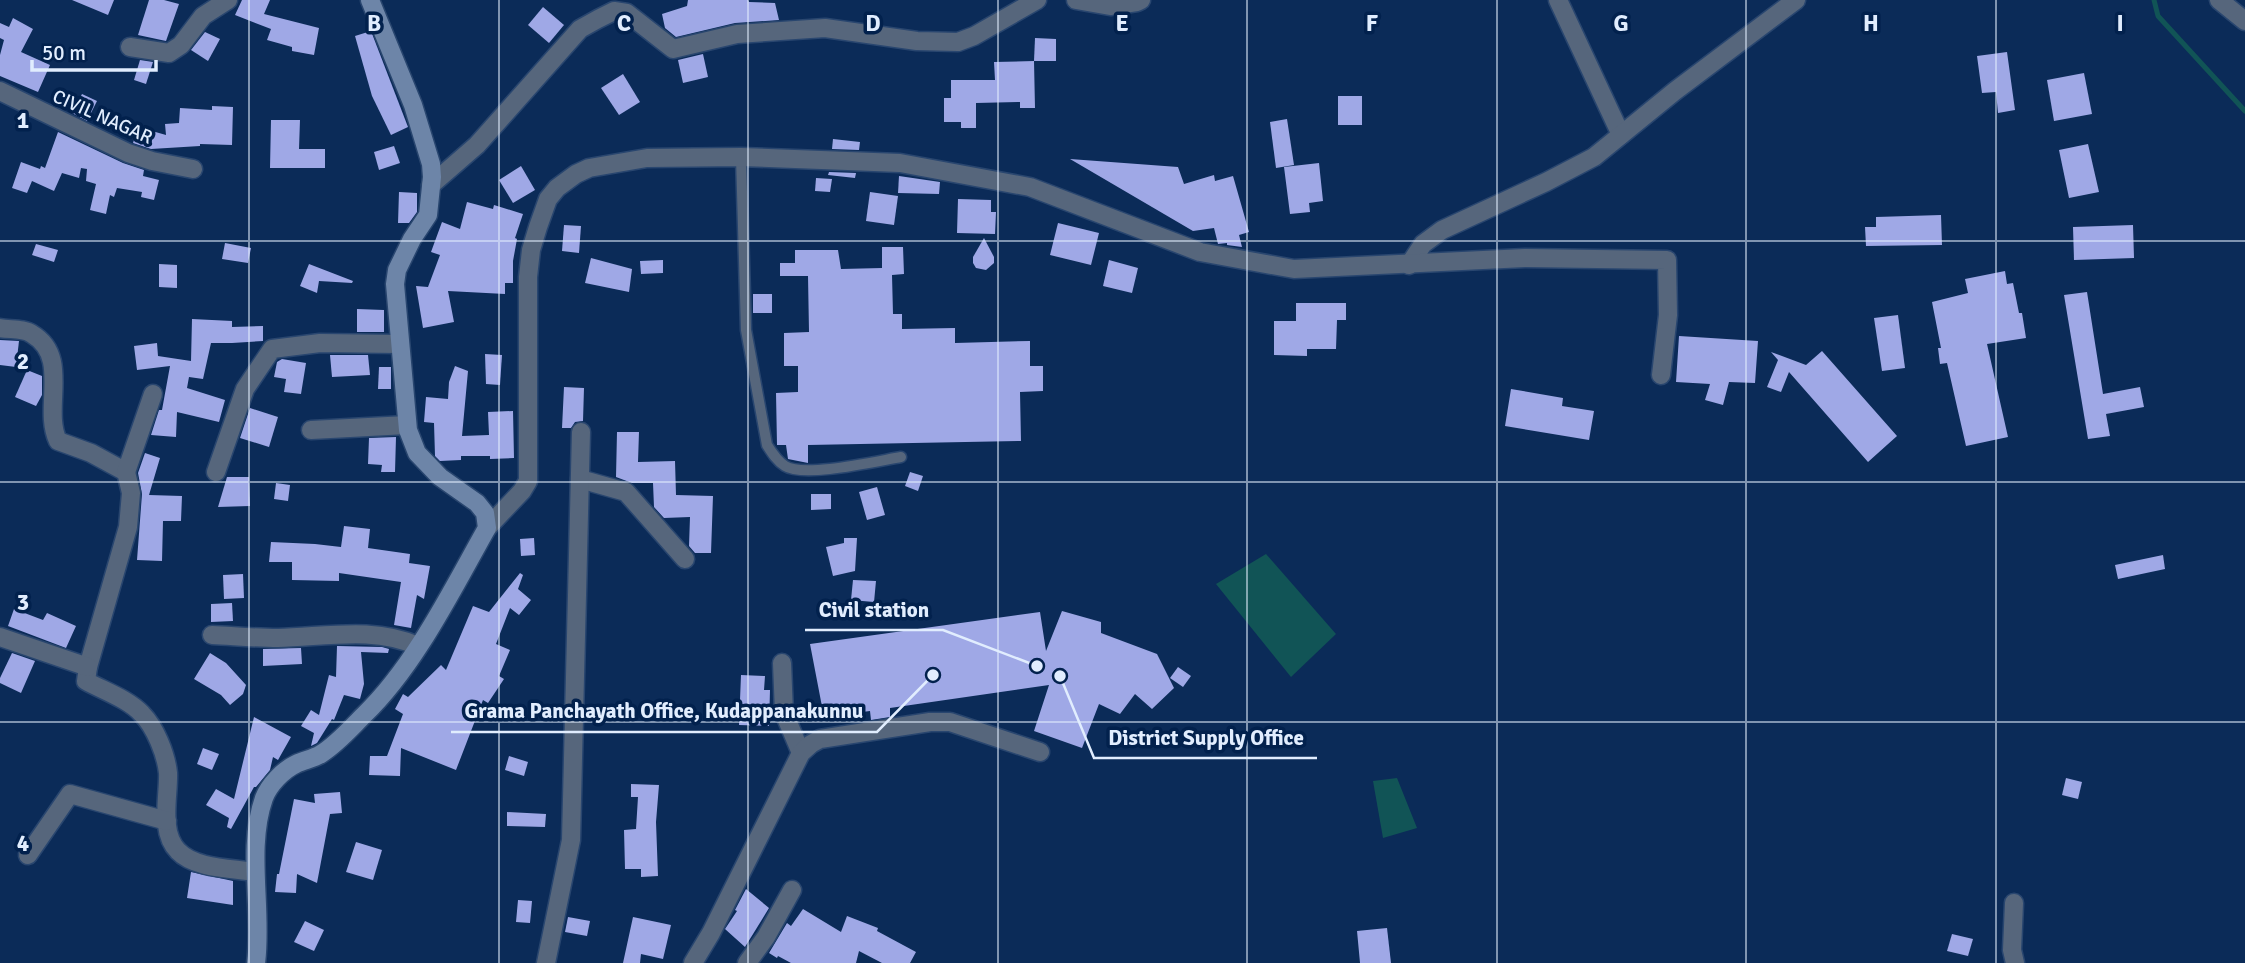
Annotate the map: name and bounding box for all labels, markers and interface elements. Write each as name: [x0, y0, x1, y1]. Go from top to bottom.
text: B: [367, 9, 381, 38]
text: C: [617, 9, 631, 38]
text: D: [865, 9, 881, 38]
text: E: [1115, 9, 1129, 38]
text: F: [1366, 9, 1378, 38]
text: G: [1613, 9, 1629, 38]
text: H: [1863, 9, 1879, 38]
text: I: [2116, 9, 2124, 38]
scale bar: [32, 28, 156, 72]
text: 50 m: [42, 40, 86, 66]
street label: CIVIL NAGAR: [49, 84, 156, 150]
text: 1: [17, 106, 29, 135]
text: 2: [17, 347, 29, 376]
text: 3: [17, 588, 29, 617]
callout: Civil station: [805, 588, 943, 630]
text: Civil station: [819, 597, 929, 623]
callout: Grama Panchayath Office, Kudappanakunnu: [451, 690, 877, 732]
text: Grama Panchayath Office, Kudappanakunnu: [465, 698, 863, 724]
callout: District Supply Office: [1094, 716, 1317, 758]
text: District Supply Office: [1108, 725, 1304, 751]
text: 4: [17, 829, 29, 858]

